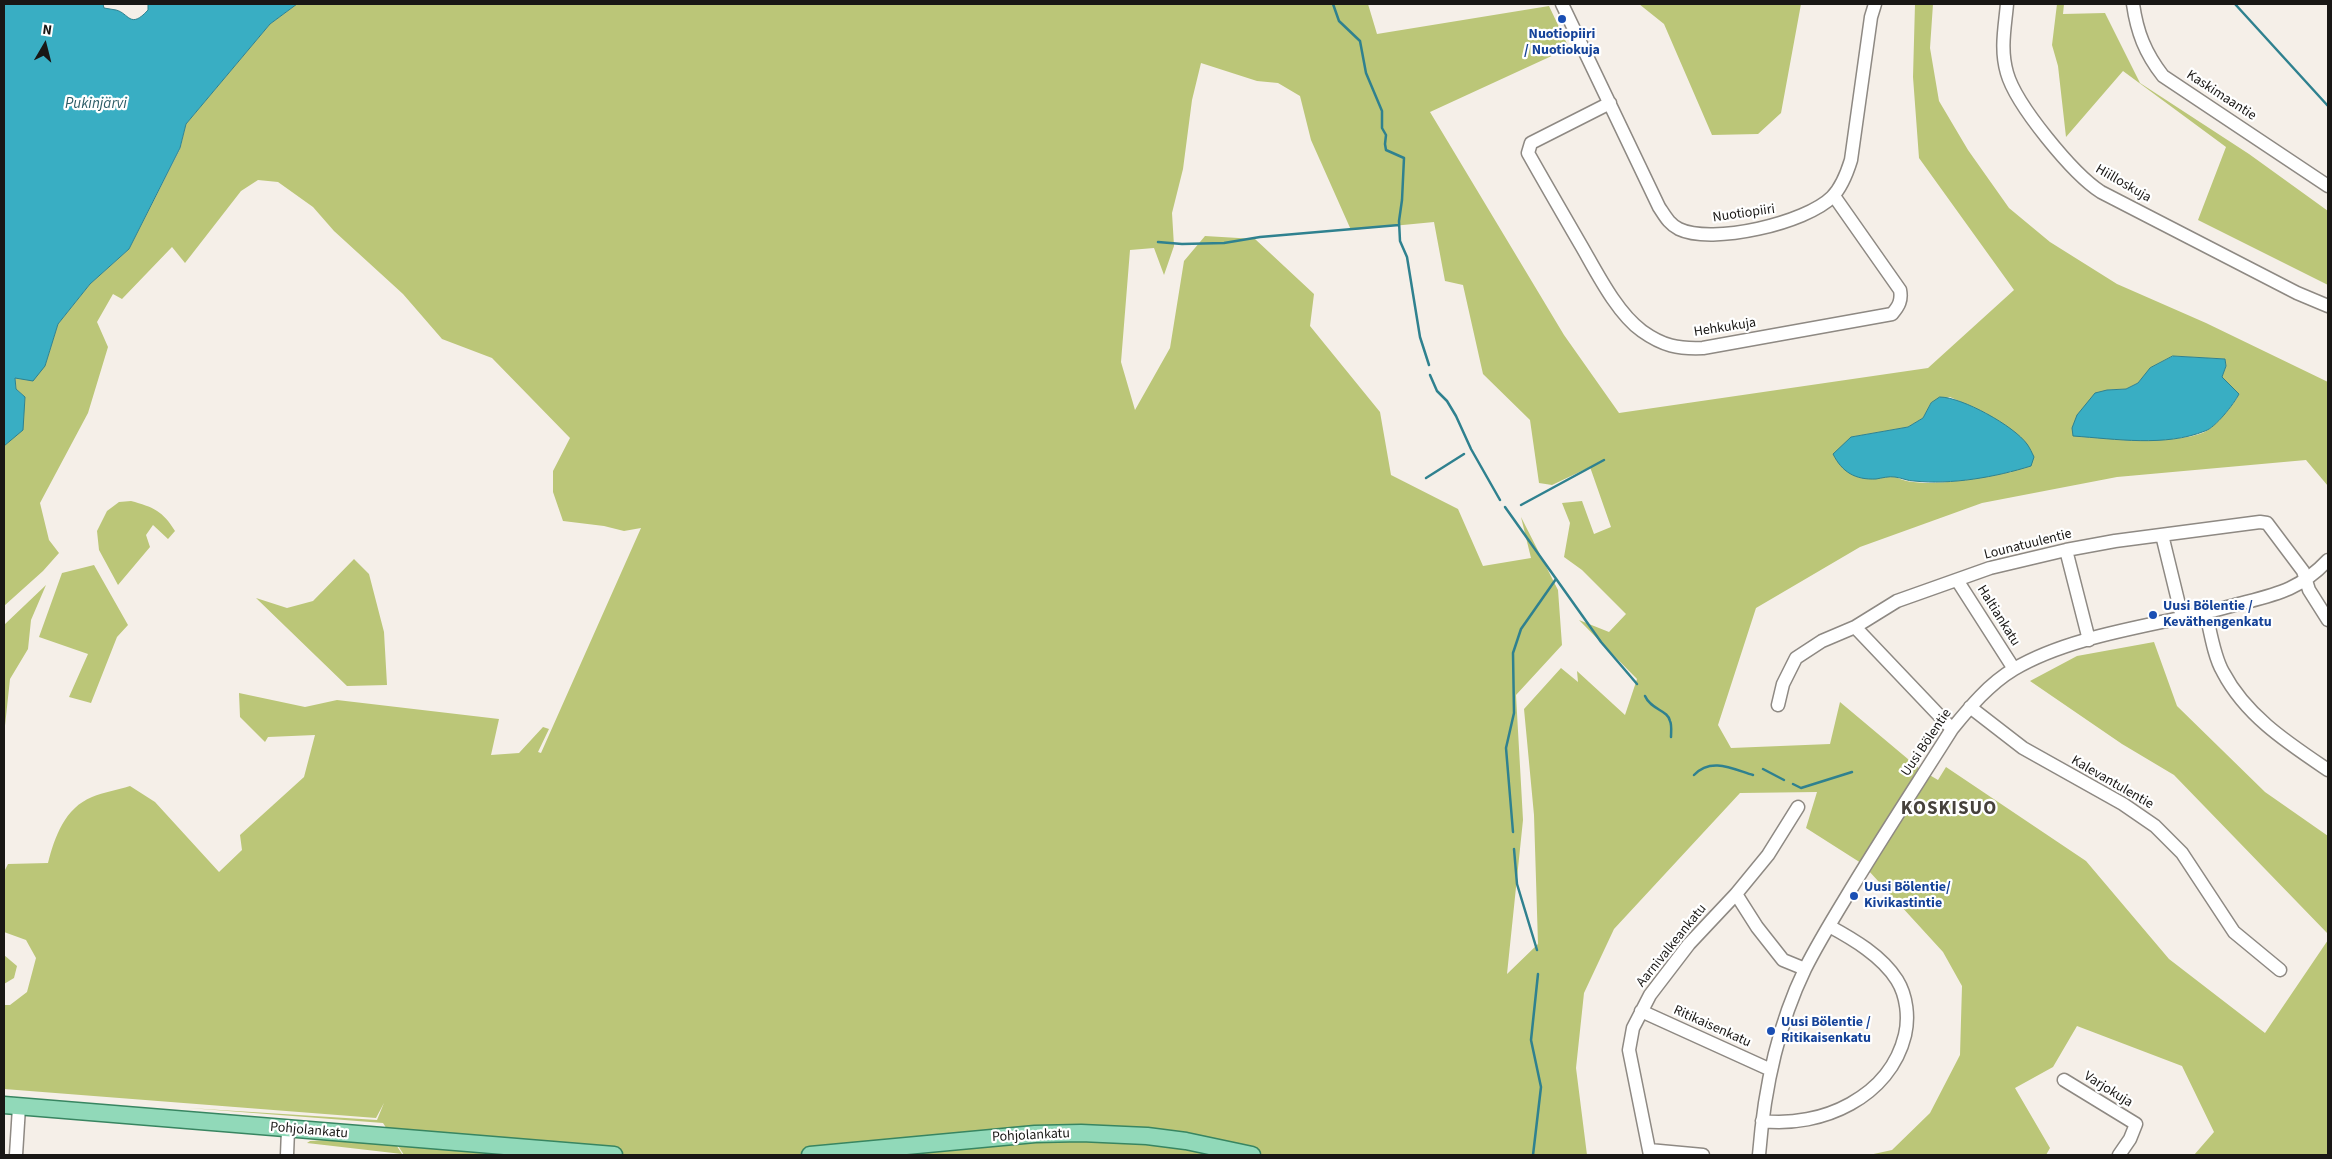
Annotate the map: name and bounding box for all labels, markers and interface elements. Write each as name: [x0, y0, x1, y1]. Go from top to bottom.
marker: Nuotiopiiri / Nuotiokuja: [1556, 13, 1568, 25]
north arrow: [20, 20, 70, 70]
text: N: [41, 20, 53, 41]
place label: Nuotiopiiri / Nuotiokuja: [1524, 27, 1600, 59]
street label: Kaskimaantie: [2183, 67, 2259, 125]
water label: Pukinjärvi: [65, 96, 127, 114]
street label: Hiilloskuja: [2092, 161, 2154, 207]
street label: Nuotiopiiri: [1712, 201, 1776, 227]
street label: Hehkukuja: [1693, 315, 1757, 341]
street label: Lounatuulentie: [1982, 526, 2074, 564]
street label: Haltiankatu: [1973, 582, 2023, 650]
place label: Uusi Bölentie / Keväthengenkatu: [2163, 599, 2272, 632]
marker: Uusi Bölentie / Keväthengenkatu: [2147, 609, 2159, 621]
street label: Uusi Bölentie: [1898, 706, 1956, 780]
street label: Kalevantulentie: [2068, 753, 2156, 813]
district label: KOSKISUO: [1900, 799, 1998, 821]
place label: Uusi Bölentie/ Kivikastintie: [1864, 880, 1951, 912]
marker: Uusi Bölentie/ Kivikastintie: [1848, 890, 1860, 902]
street label: Aarnivalkeankatu: [1633, 901, 1711, 991]
street label: Ritikaisenkatu: [1671, 1002, 1753, 1052]
place label: Uusi Bölentie / Ritikaisenkatu: [1781, 1015, 1871, 1048]
marker: Uusi Bölentie / Ritikaisenkatu: [1765, 1025, 1777, 1037]
street label: Varjokuja: [2080, 1068, 2136, 1112]
street label: Pohjolankatu: [269, 1119, 349, 1143]
street label: Pohjolankatu: [992, 1126, 1070, 1146]

